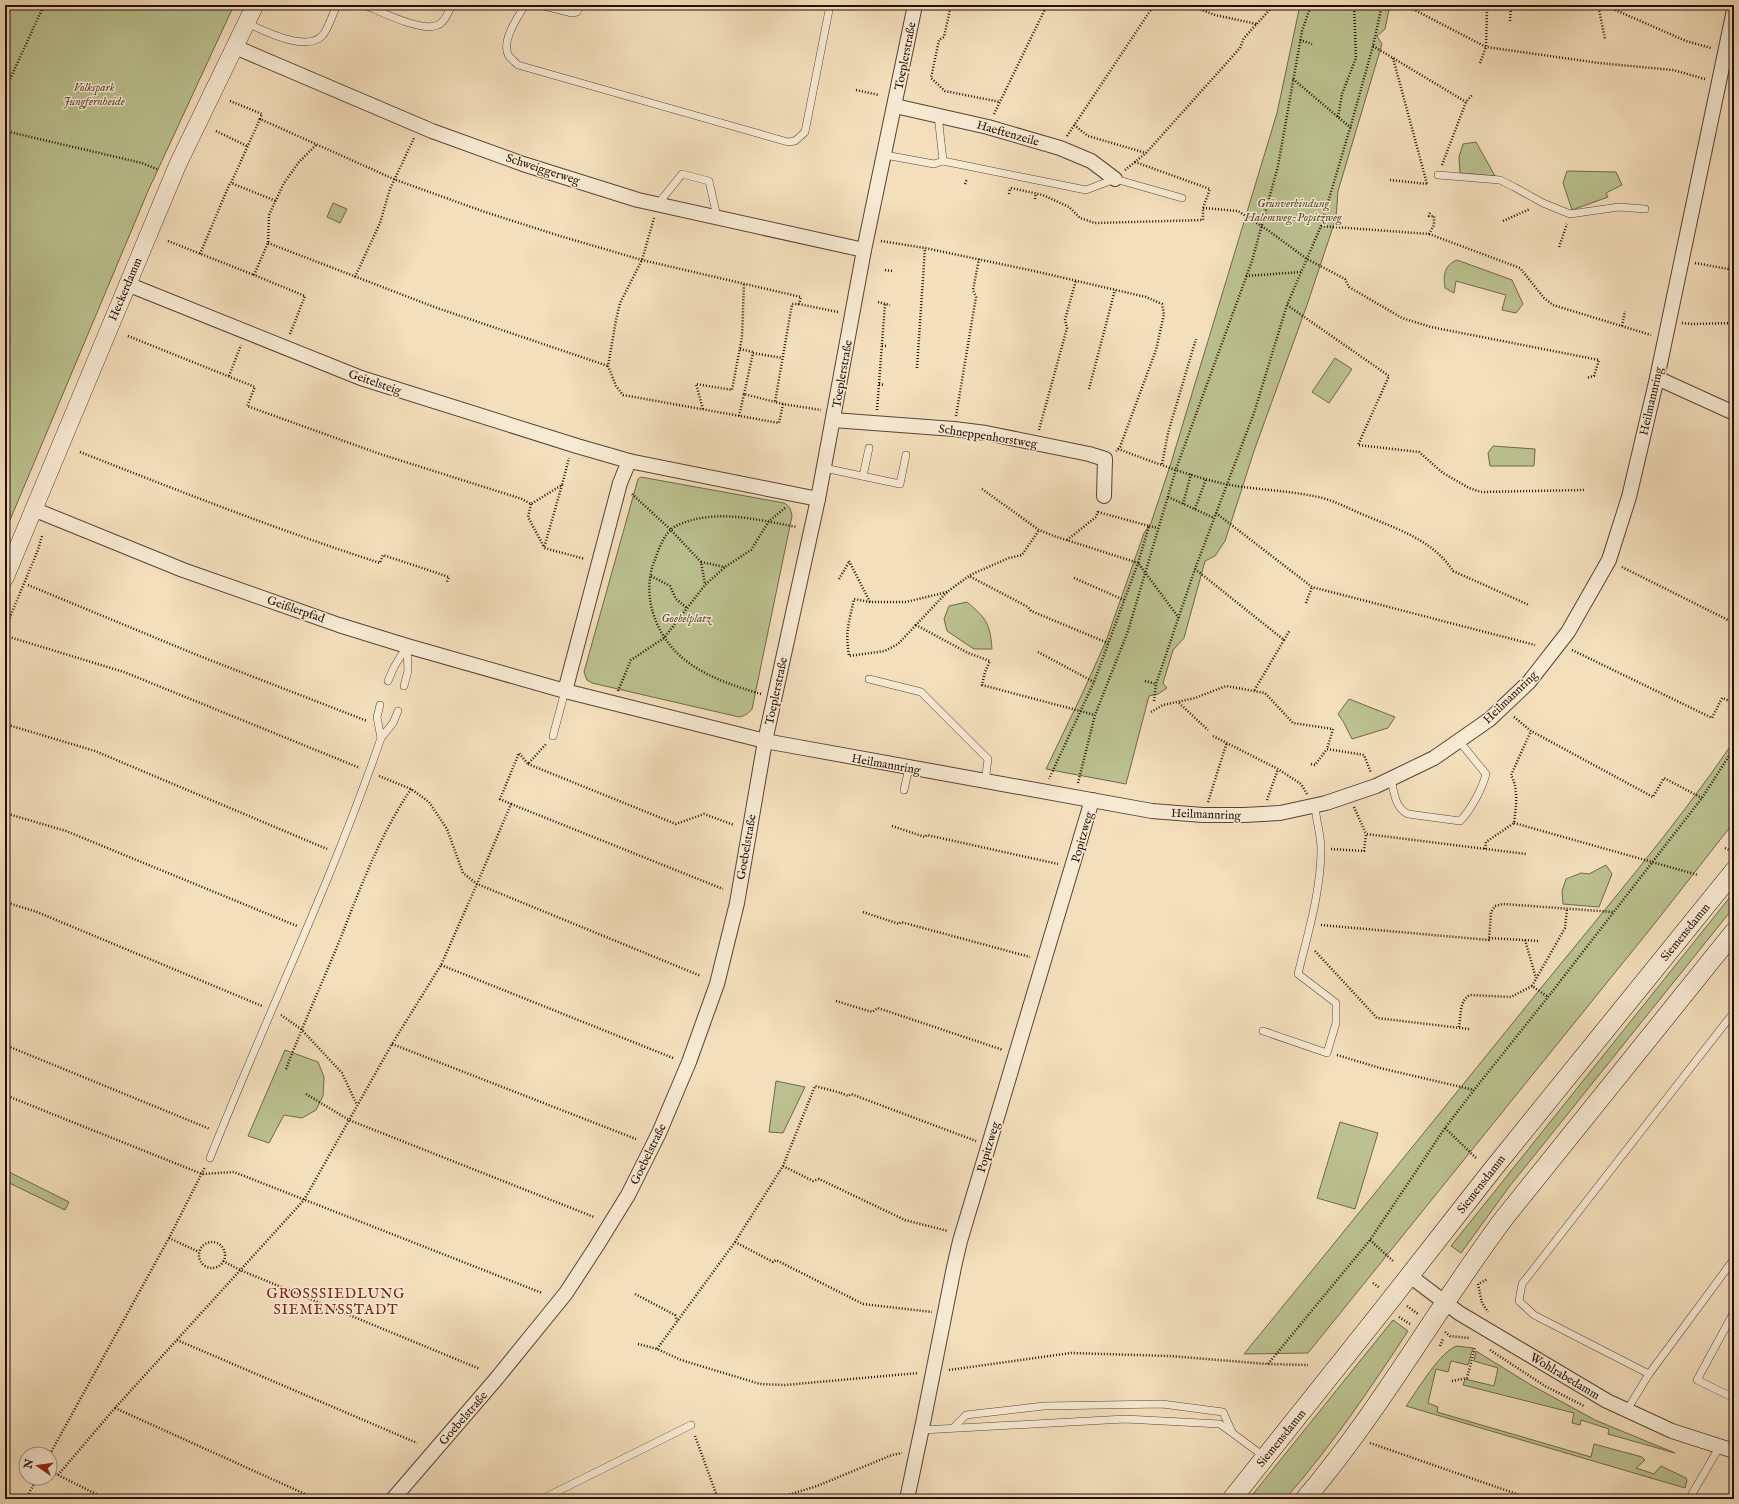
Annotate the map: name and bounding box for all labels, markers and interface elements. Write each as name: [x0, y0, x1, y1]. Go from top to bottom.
street label: Toeplerstraße: [892, 20, 920, 92]
park label: Volkspark Jungfernheide: [63, 80, 125, 110]
street label: Haeftenzeile: [975, 117, 1041, 150]
street label: Schweiggerweg: [504, 150, 582, 189]
park label: Grünverbindung Halemweg-Popitzweg: [1244, 196, 1342, 226]
street label: Heckerdamm: [105, 255, 145, 323]
street label: Toeplerstraße: [829, 338, 857, 409]
street label: Heilmannring: [1636, 365, 1667, 437]
street label: Geitelsteig: [347, 366, 404, 399]
street label: Schneppenhorstweg: [937, 421, 1039, 453]
street label: Geißlerpfad: [265, 593, 327, 627]
park label: Goebelplatz: [661, 611, 712, 626]
street label: Toeplerstraße: [762, 655, 792, 727]
street label: Heilmannring: [1480, 667, 1541, 727]
street label: Heilmannring: [850, 751, 922, 778]
street label: Heilmannring: [1171, 806, 1242, 823]
street label: Popitzweg: [1068, 809, 1098, 865]
street label: Goebelstraße: [733, 813, 760, 881]
street label: Siemensdamm: [1657, 900, 1713, 964]
street label: Popitzweg: [974, 1119, 1004, 1175]
street label: Goebelstraße: [627, 1121, 670, 1187]
street label: Siemensdamm: [1454, 1152, 1509, 1217]
district label: GROSSSIEDLUNG SIEMENSSTADT: [267, 1285, 405, 1319]
street label: Wohlrabedamm: [1527, 1350, 1602, 1403]
street label: Goebelstraße: [436, 1388, 491, 1448]
street label: Siemensdamm: [1253, 1406, 1309, 1470]
north arrow: [18, 1446, 58, 1486]
text: N: [21, 1457, 37, 1471]

